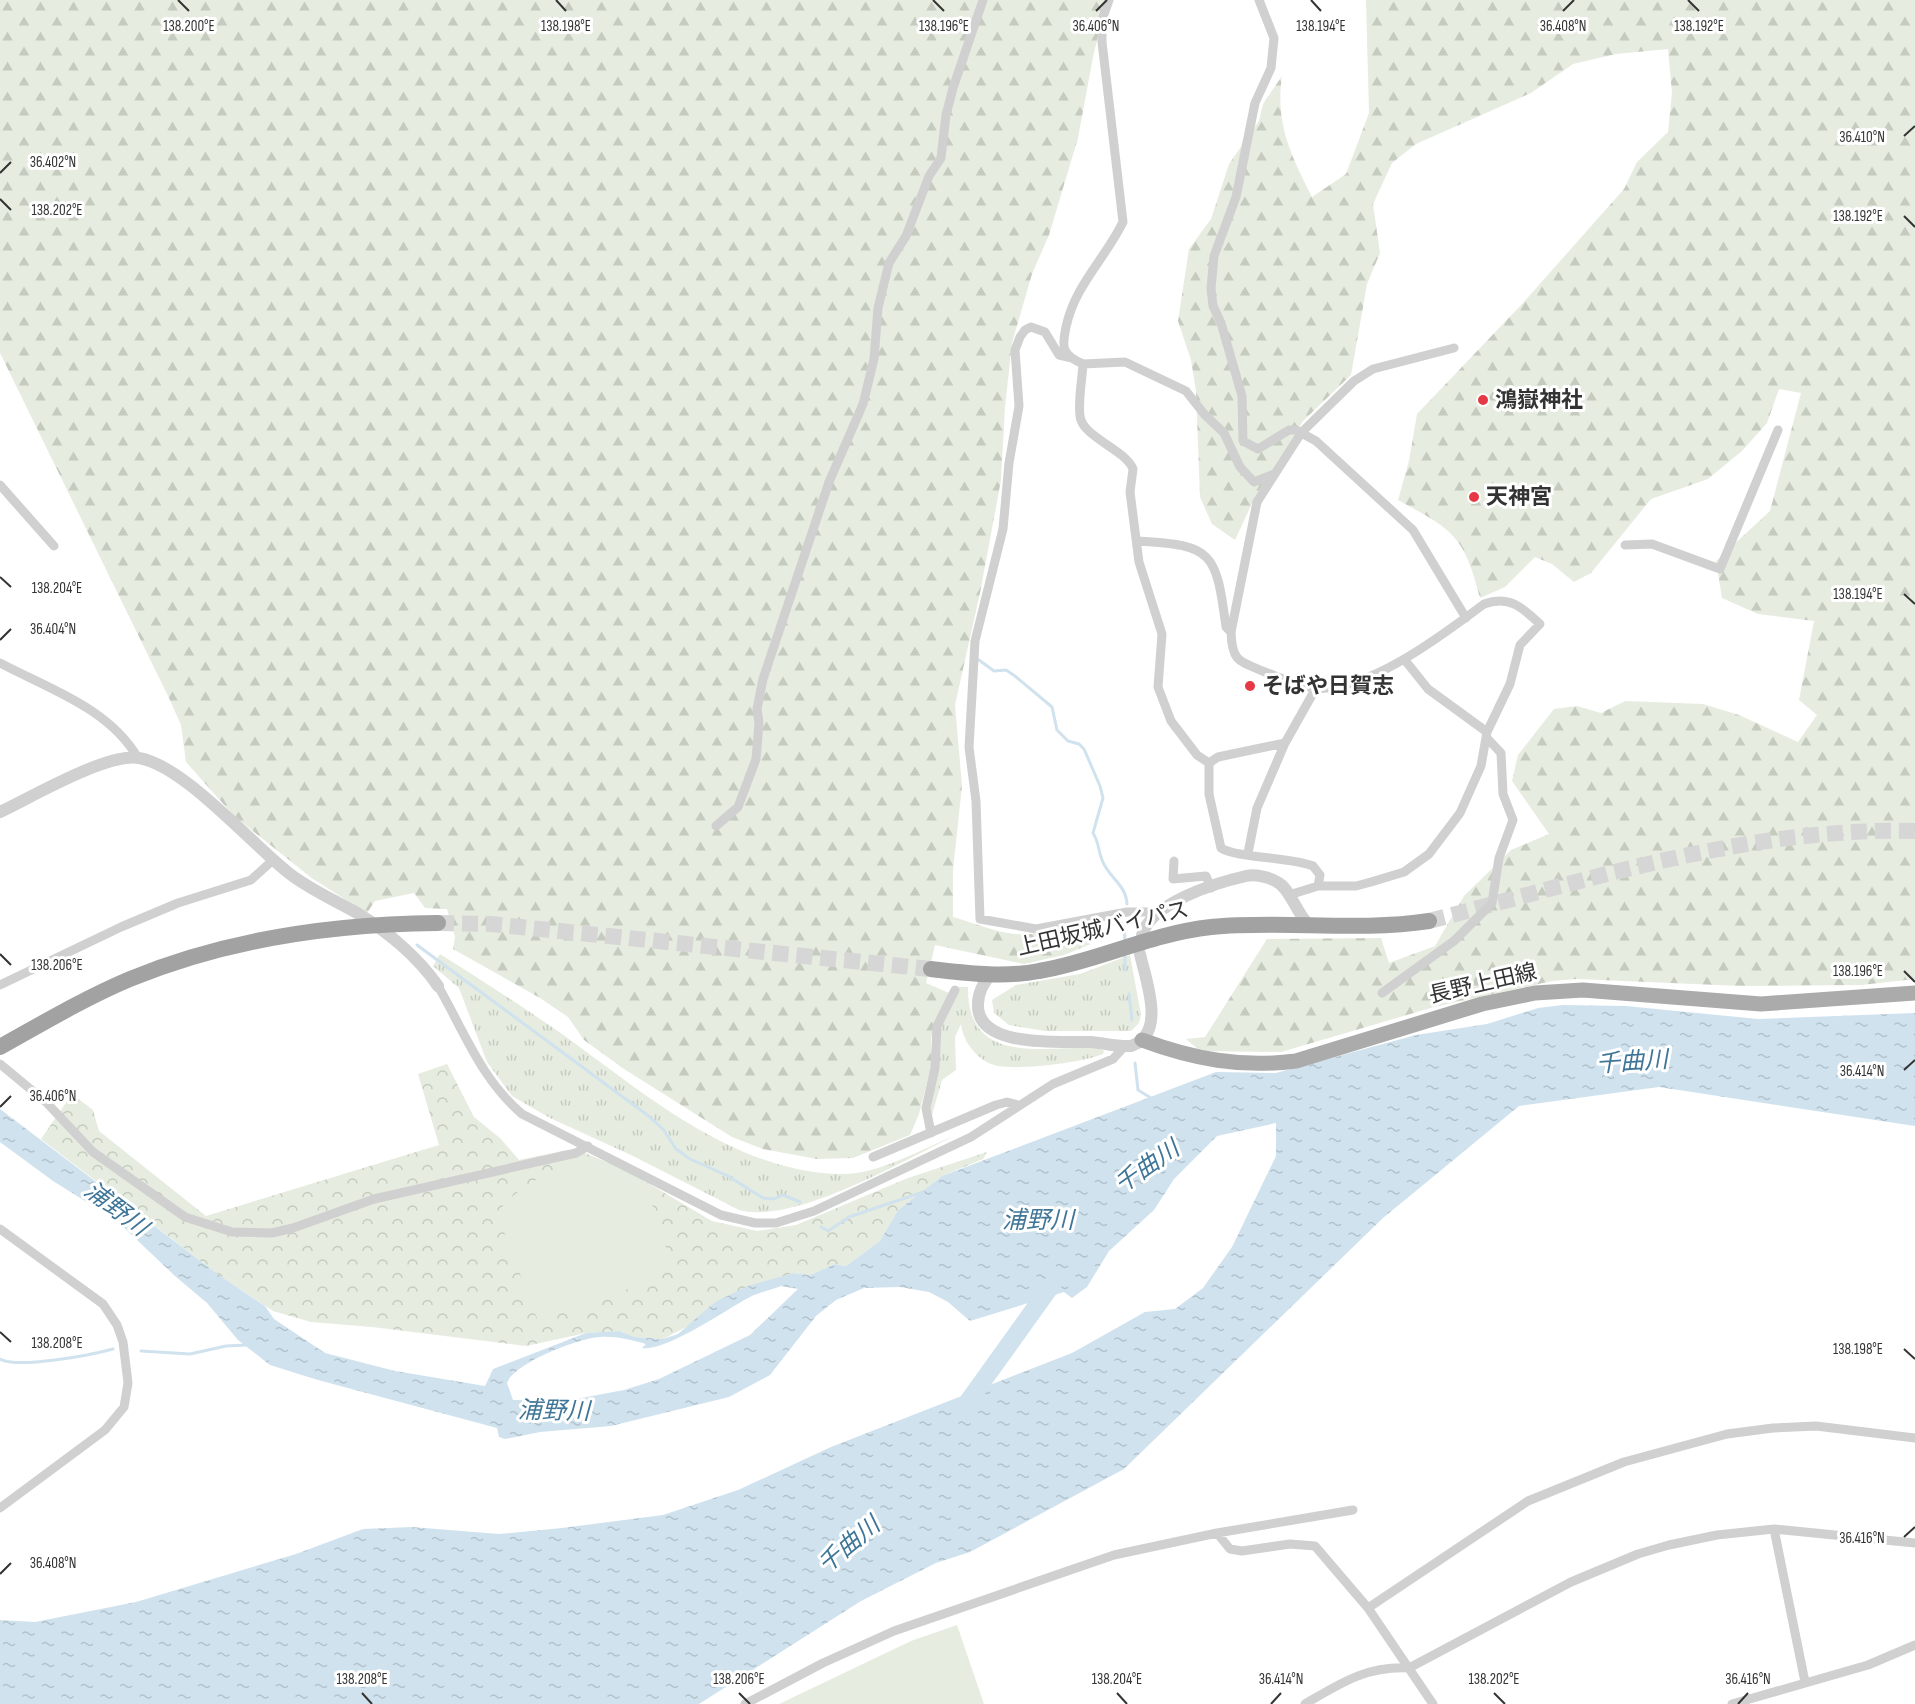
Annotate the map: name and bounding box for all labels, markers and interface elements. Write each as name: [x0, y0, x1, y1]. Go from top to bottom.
text: 138.200°E: [163, 17, 215, 36]
text: 138.198°E: [541, 17, 591, 36]
text: 138.196°E: [919, 17, 969, 36]
text: 36.406°N: [1073, 17, 1119, 36]
text: 138.194°E: [1296, 17, 1346, 36]
text: 36.408°N: [1540, 17, 1586, 36]
text: 138.192°E: [1674, 17, 1724, 36]
text: 36.410°N: [1839, 128, 1885, 147]
text: 36.402°N: [30, 153, 76, 172]
text: 138.202°E: [31, 201, 83, 220]
text: 138.192°E: [1833, 207, 1883, 226]
place label: 鴻嶽神社: [1495, 387, 1583, 414]
marker: 鴻嶽神社: [1476, 393, 1490, 407]
place label: 天神宮: [1486, 484, 1552, 511]
marker: 天神宮: [1467, 490, 1481, 504]
text: 138.204°E: [32, 579, 82, 598]
text: 138.194°E: [1833, 585, 1883, 604]
text: 36.404°N: [30, 620, 76, 639]
place label: そばや日賀志: [1262, 673, 1394, 700]
marker: そばや日賀志: [1243, 679, 1257, 693]
street label: 上田坂城バイパス: [1014, 896, 1192, 962]
text: 138.206°E: [31, 956, 83, 975]
street label: 長野上田線: [1426, 958, 1540, 1010]
text: 138.196°E: [1833, 962, 1883, 981]
water label: 千曲川: [1595, 1045, 1672, 1079]
text: 36.414°N: [1840, 1062, 1884, 1081]
text: 36.406°N: [30, 1087, 76, 1106]
water label: 千曲川: [1109, 1133, 1187, 1200]
water label: 浦野川: [79, 1176, 156, 1244]
water label: 浦野川: [1002, 1206, 1077, 1235]
text: 138.208°E: [31, 1334, 83, 1353]
text: 138.198°E: [1833, 1340, 1883, 1359]
water label: 浦野川: [518, 1396, 593, 1426]
water label: 千曲川: [812, 1509, 888, 1579]
text: 36.416°N: [1839, 1529, 1885, 1548]
text: 36.408°N: [30, 1554, 76, 1573]
text: 138.208°E: [336, 1670, 388, 1689]
text: 138.206°E: [713, 1670, 765, 1689]
text: 138.204°E: [1092, 1670, 1142, 1689]
text: 36.414°N: [1259, 1670, 1303, 1689]
text: 138.202°E: [1468, 1670, 1520, 1689]
text: 36.416°N: [1725, 1670, 1771, 1689]

